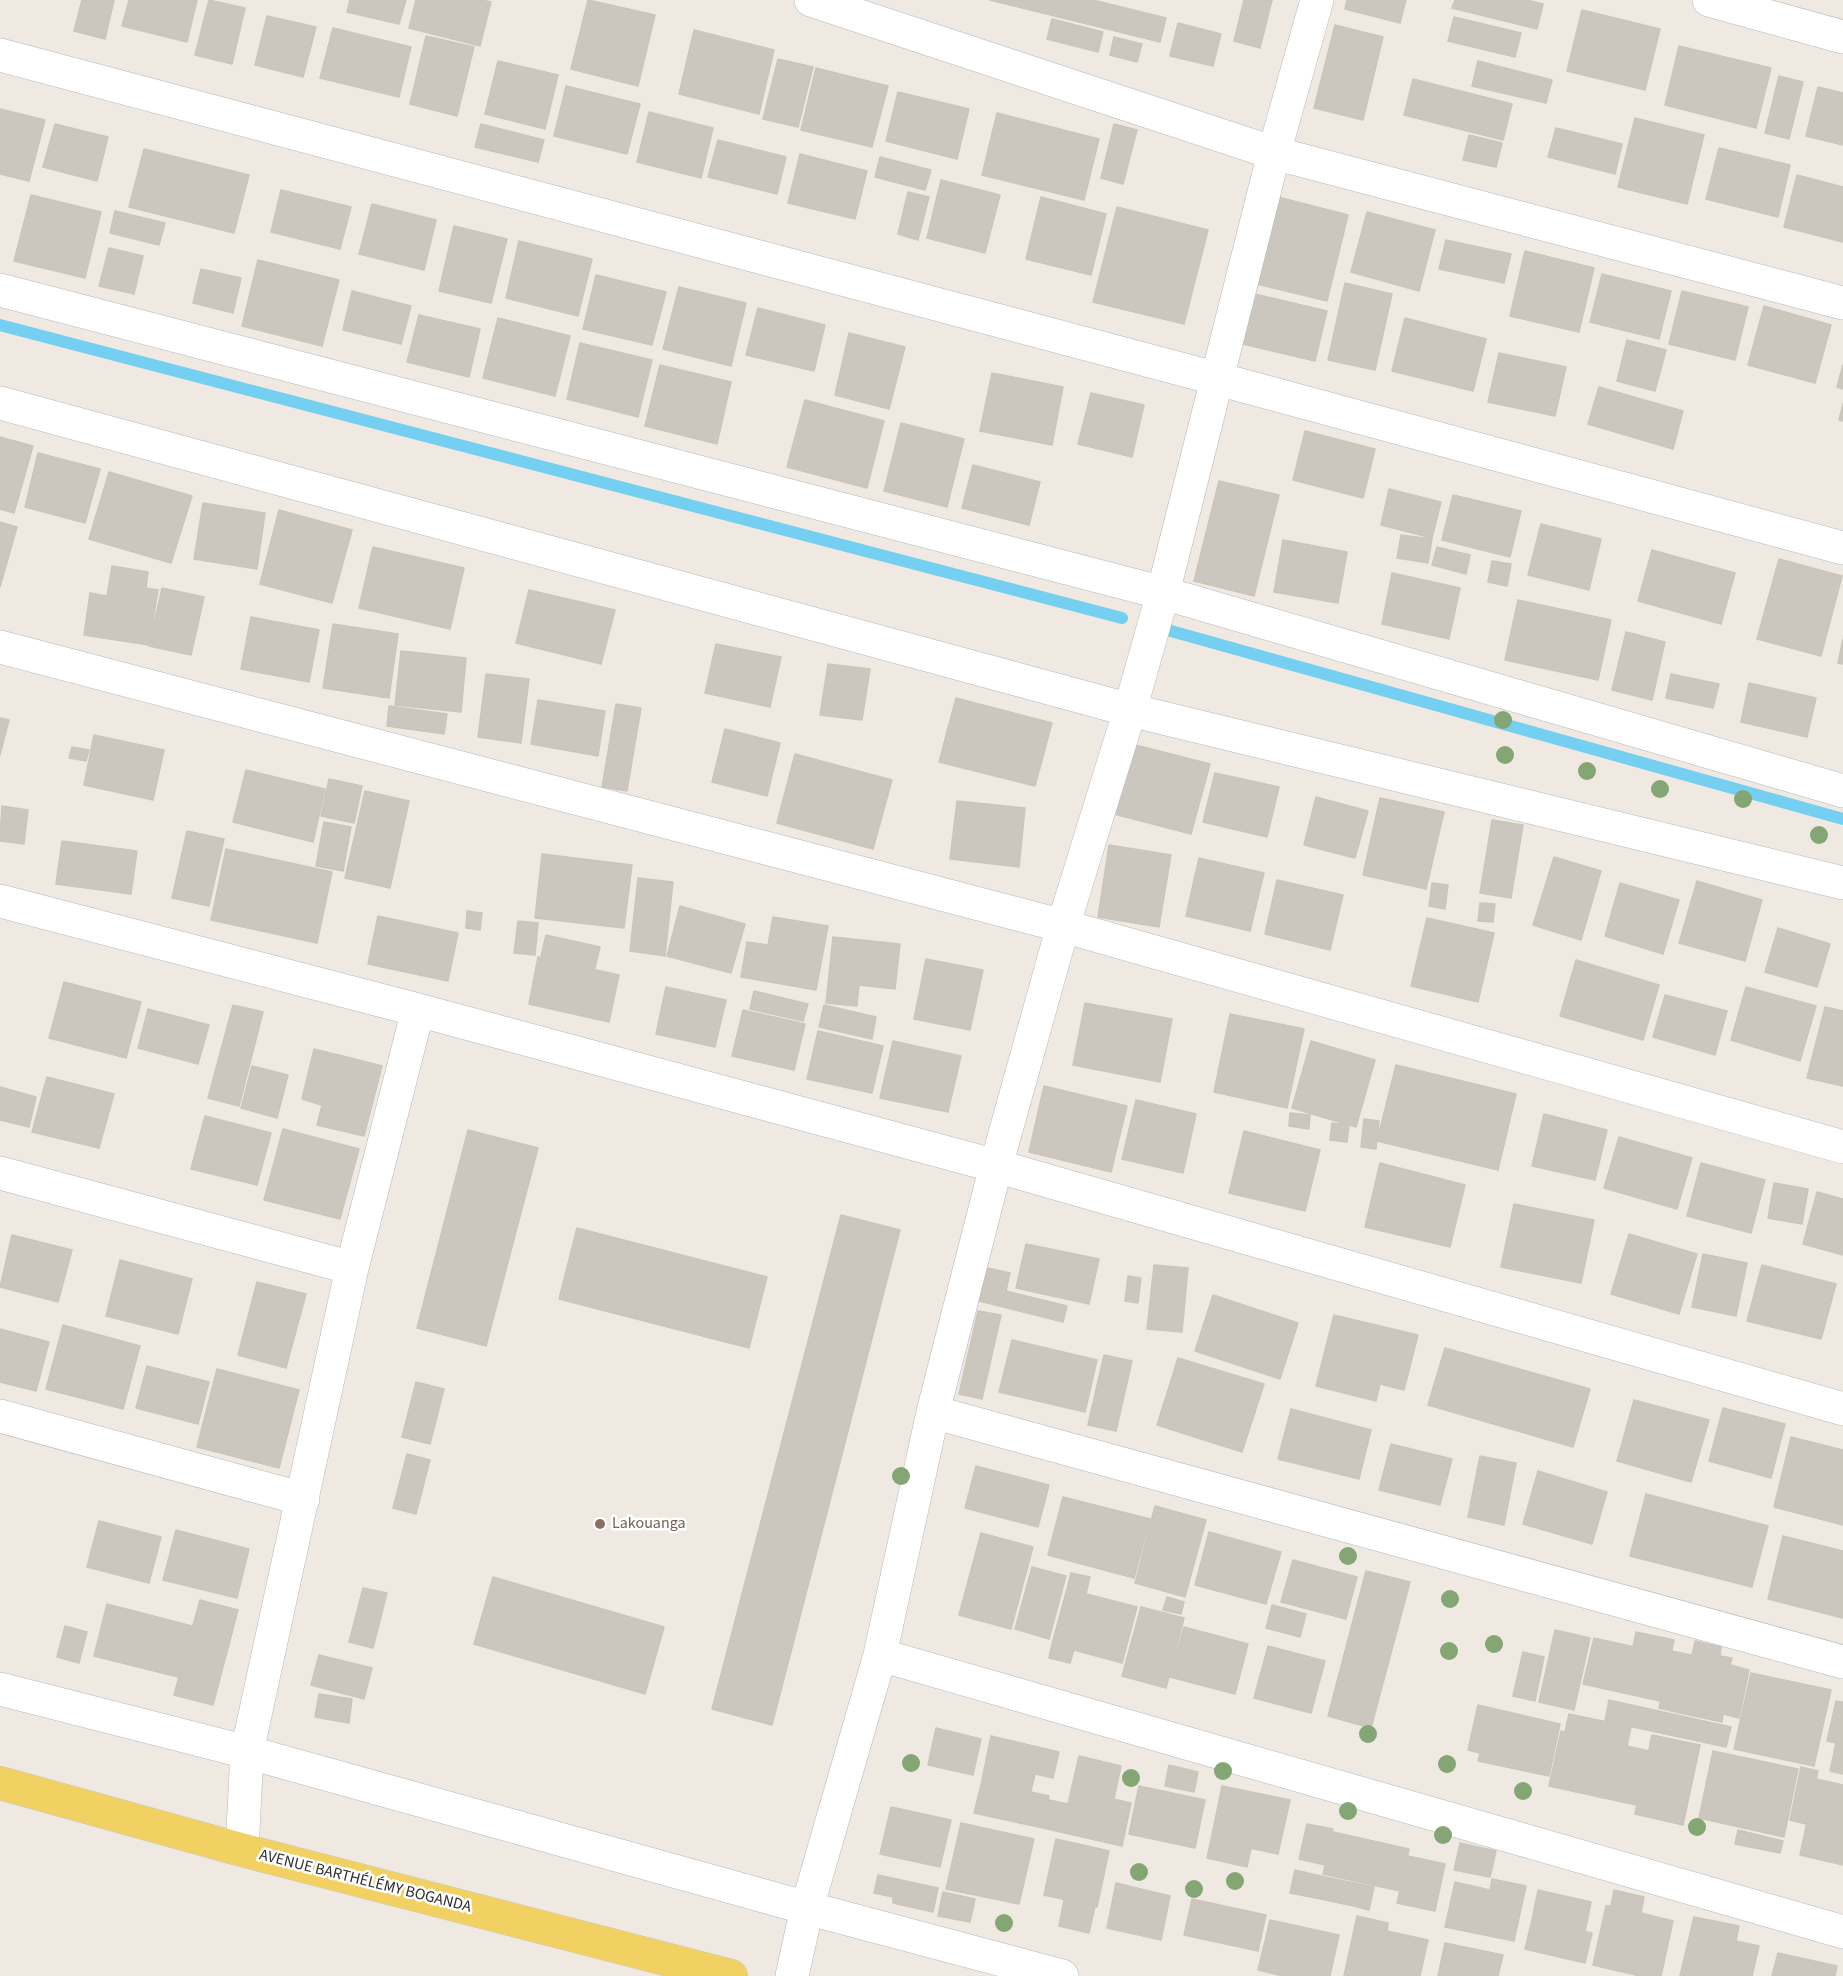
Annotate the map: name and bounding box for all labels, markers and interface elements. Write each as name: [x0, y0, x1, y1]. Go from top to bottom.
place label: Lakouanga: [612, 1514, 686, 1534]
marker: Lakouanga: [593, 1517, 607, 1531]
street label: AVENUE BARTHÉLÉMY BOGANDA: [257, 1846, 473, 1918]

